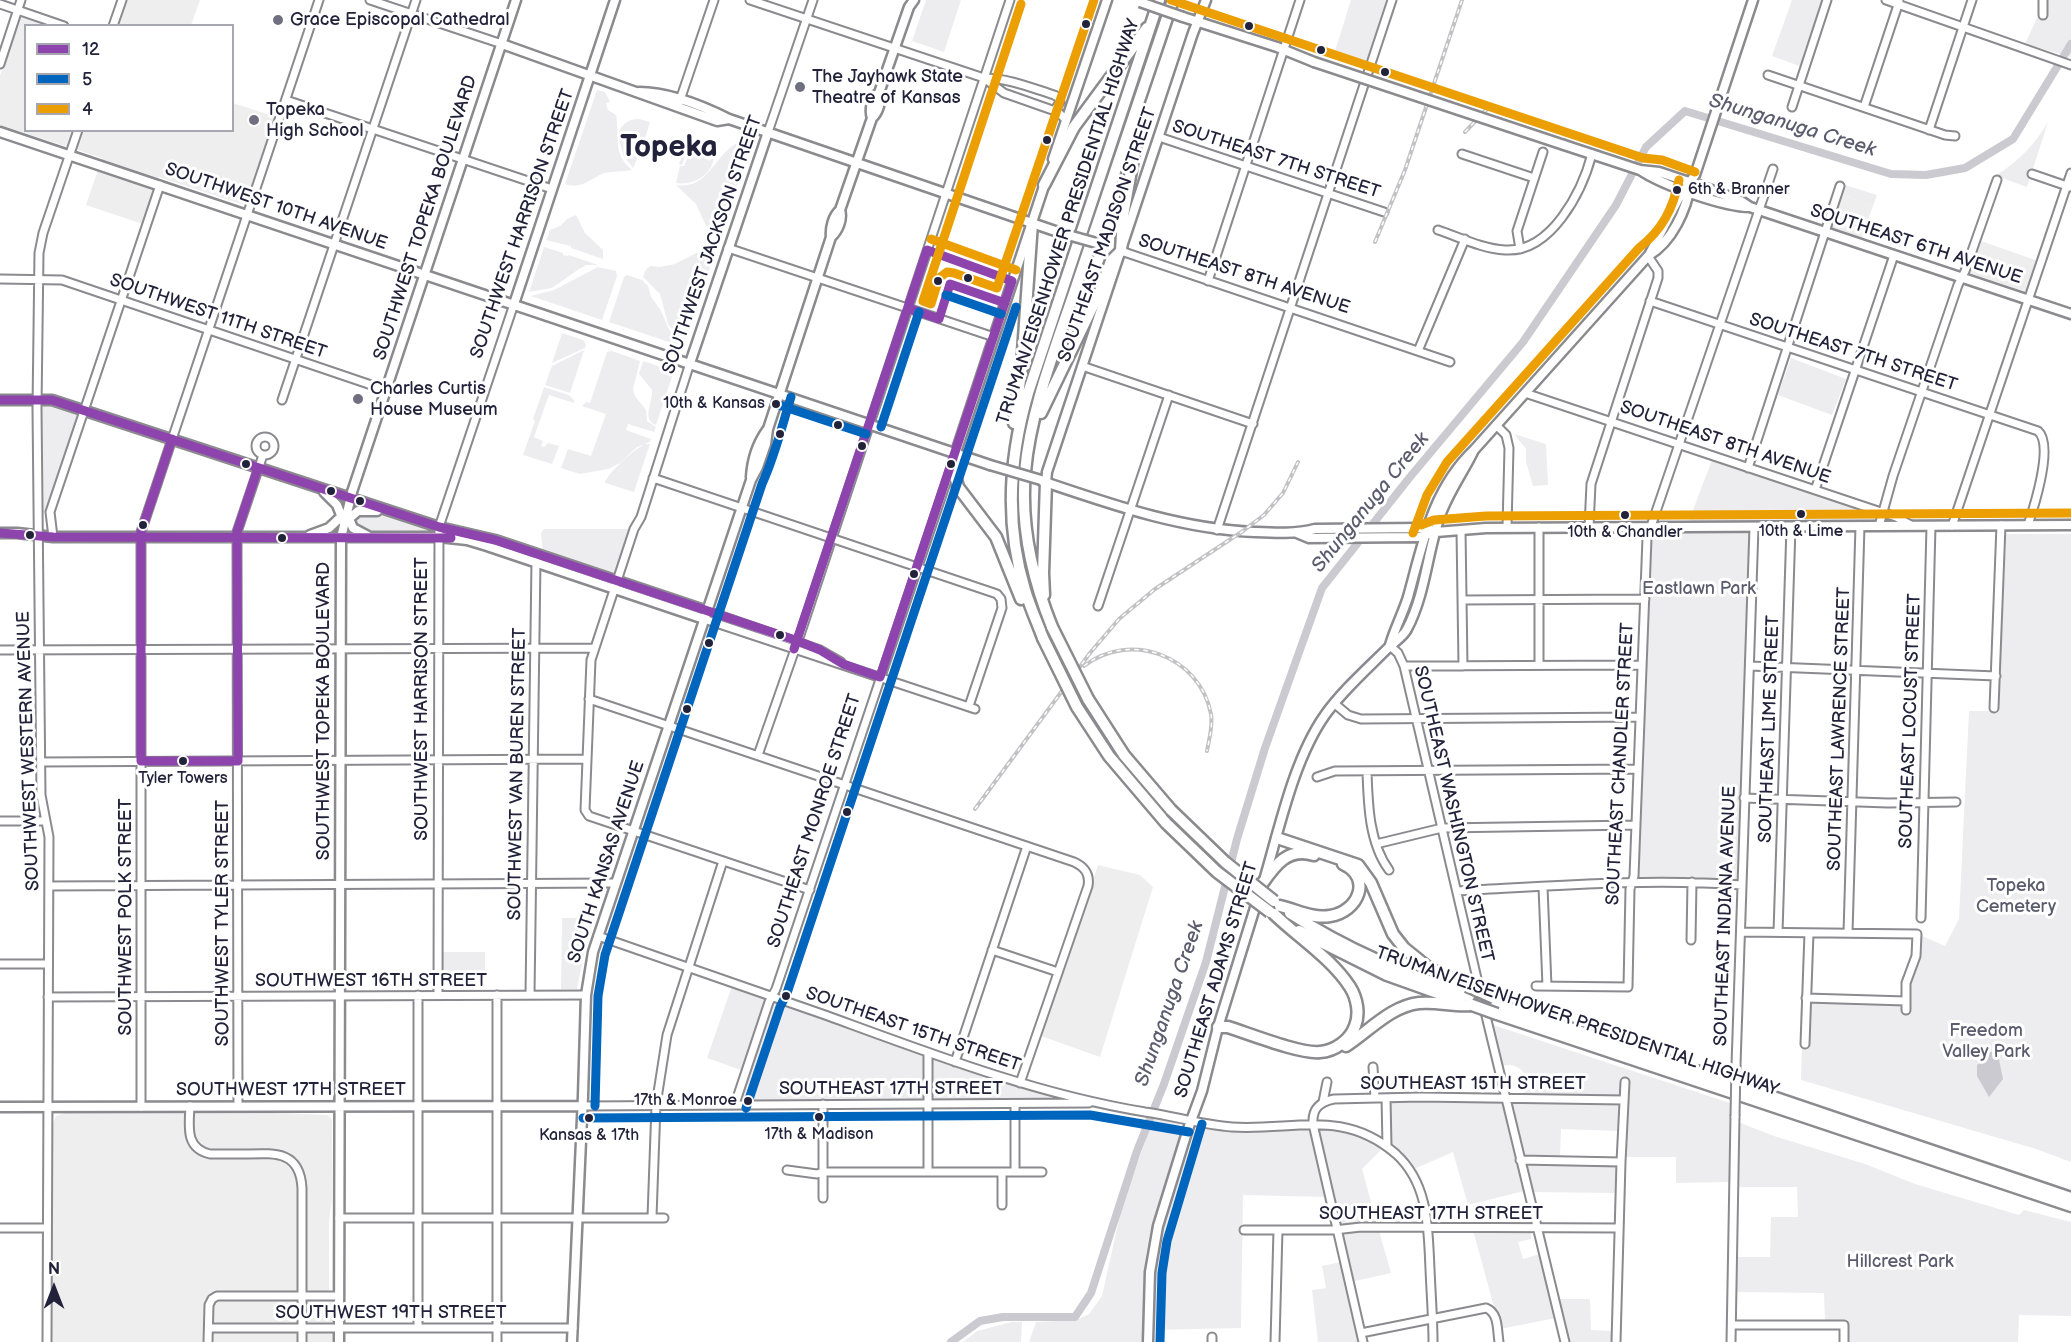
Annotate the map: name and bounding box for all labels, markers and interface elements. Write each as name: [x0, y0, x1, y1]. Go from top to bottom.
place label: Grace Episcopal Cathedral: [290, 9, 509, 31]
marker: Grace Episcopal Cathedral: [271, 13, 285, 27]
street label: TRUMAN/EISENHOWER PRESIDENTIAL HIGHWAY: [993, 17, 1145, 427]
unlabelled marker: [1080, 18, 1092, 30]
unlabelled marker: [1243, 20, 1255, 32]
legend: [24, 24, 234, 132]
text: 12: [82, 39, 100, 60]
unlabelled marker: [1315, 44, 1327, 56]
place label: The Jayhawk State Theatre of Kansas: [812, 66, 963, 109]
unlabelled marker: [1379, 66, 1391, 78]
text: 5: [82, 69, 92, 90]
street label: SOUTHWEST TOPEKA BOULEVARD: [370, 73, 482, 363]
marker: The Jayhawk State Theatre of Kansas: [793, 80, 807, 94]
street label: SOUTHWEST HARRISON STREET: [467, 86, 579, 362]
water label: Shunganuga Creek: [1706, 89, 1878, 163]
text: 4: [82, 99, 93, 120]
place label: Topeka High School: [266, 99, 363, 142]
street label: SOUTHEAST MADISON STREET: [1054, 105, 1162, 365]
marker: Topeka High School: [247, 113, 261, 127]
street label: SOUTHWEST JACKSON STREET: [659, 113, 767, 377]
street label: SOUTHEAST 7TH STREET: [1169, 116, 1383, 204]
district label: Topeka: [620, 130, 718, 166]
unlabelled marker: [1041, 134, 1053, 146]
street label: SOUTHWEST 10TH AVENUE: [162, 159, 390, 255]
place label: 6th & Branner: [1688, 180, 1790, 200]
marker: 6th & Branner: [1671, 184, 1683, 196]
street label: SOUTHEAST 6TH AVENUE: [1807, 200, 2025, 290]
street label: SOUTHEAST 8TH AVENUE: [1135, 231, 1353, 319]
street label: SOUTHWEST 11TH STREET: [107, 270, 329, 364]
unlabelled marker: [962, 272, 974, 284]
unlabelled marker: [932, 275, 944, 287]
street label: SOUTHEAST 7TH STREET: [1746, 309, 1960, 397]
place label: Charles Curtis House Museum: [370, 378, 498, 420]
marker: Charles Curtis House Museum: [351, 392, 365, 406]
place label: 10th & Kansas: [663, 394, 765, 414]
street label: SOUTHEAST 8TH AVENUE: [1617, 397, 1833, 489]
marker: 10th & Kansas: [770, 398, 782, 410]
unlabelled marker: [832, 419, 844, 431]
unlabelled marker: [774, 428, 786, 440]
water label: Shunganuga Creek: [1307, 428, 1435, 578]
unlabelled marker: [856, 440, 868, 452]
unlabelled marker: [240, 458, 252, 470]
unlabelled marker: [945, 458, 957, 470]
unlabelled marker: [325, 485, 337, 497]
unlabelled marker: [354, 495, 366, 507]
marker: 10th & Lime: [1795, 508, 1807, 520]
marker: 10th & Chandler: [1619, 509, 1631, 521]
unlabelled marker: [137, 519, 149, 531]
place label: 10th & Lime: [1759, 522, 1843, 542]
place label: 10th & Chandler: [1568, 523, 1682, 543]
unlabelled marker: [24, 529, 36, 541]
unlabelled marker: [276, 532, 288, 544]
street label: SOUTHWEST HARRISON STREET: [411, 557, 433, 841]
street label: SOUTHWEST TOPEKA BOULEVARD: [313, 562, 335, 860]
unlabelled marker: [908, 568, 920, 580]
park label: Eastlawn Park: [1642, 578, 1756, 600]
street label: SOUTHEAST LAWRENCE STREET: [1824, 587, 1856, 871]
street label: SOUTHEAST LOCUST STREET: [1896, 593, 1926, 849]
street label: SOUTHWEST WESTERN AVENUE: [13, 611, 45, 891]
street label: SOUTHEAST LIME STREET: [1755, 615, 1785, 843]
street label: SOUTHEAST CHANDLER STREET: [1603, 622, 1639, 906]
street label: SOUTHWEST VAN BUREN STREET: [505, 627, 531, 921]
unlabelled marker: [774, 629, 786, 641]
unlabelled marker: [703, 637, 715, 649]
street label: SOUTHEAST WASHINGTON STREET: [1408, 664, 1498, 964]
street label: SOUTHEAST MONROE STREET: [764, 691, 866, 951]
unlabelled marker: [681, 703, 693, 715]
marker: Tyler Towers: [177, 755, 189, 767]
street label: SOUTH KANSAS AVENUE: [564, 758, 650, 966]
place label: Tyler Towers: [138, 769, 228, 789]
street label: SOUTHEAST INDIANA AVENUE: [1711, 786, 1741, 1046]
street label: SOUTHWEST POLK STREET: [115, 798, 137, 1036]
street label: SOUTHWEST TYLER STREET: [212, 800, 234, 1046]
unlabelled marker: [841, 806, 853, 818]
street label: SOUTHEAST ADAMS STREET: [1171, 859, 1263, 1101]
park label: Topeka Cemetery: [1976, 875, 2056, 918]
water label: Shunganuga Creek: [1130, 918, 1210, 1090]
street label: TRUMAN/EISENHOWER PRESIDENTIAL HIGHWAY: [1373, 943, 1781, 1101]
street label: SOUTHWEST 16TH STREET: [255, 970, 487, 992]
street label: SOUTHEAST 15TH STREET: [803, 983, 1023, 1077]
unlabelled marker: [780, 990, 792, 1002]
park label: Freedom Valley Park: [1942, 1020, 2030, 1062]
street label: SOUTHEAST 15TH STREET: [1360, 1073, 1586, 1095]
street label: SOUTHEAST 17TH STREET: [779, 1078, 1003, 1100]
street label: SOUTHWEST 17TH STREET: [176, 1079, 406, 1101]
place label: 17th & Monroe: [634, 1091, 737, 1111]
marker: 17th & Monroe: [742, 1095, 754, 1107]
marker: 17th & Madison: [813, 1111, 825, 1123]
marker: Kansas & 17th: [583, 1112, 595, 1124]
place label: 17th & Madison: [765, 1125, 873, 1145]
place label: Kansas & 17th: [539, 1126, 639, 1146]
street label: SOUTHEAST 17TH STREET: [1319, 1203, 1543, 1225]
park label: Hillcrest Park: [1846, 1251, 1954, 1273]
north arrow: [24, 1258, 84, 1318]
text: N: [48, 1260, 60, 1279]
street label: SOUTHWEST 19TH STREET: [275, 1302, 507, 1324]

